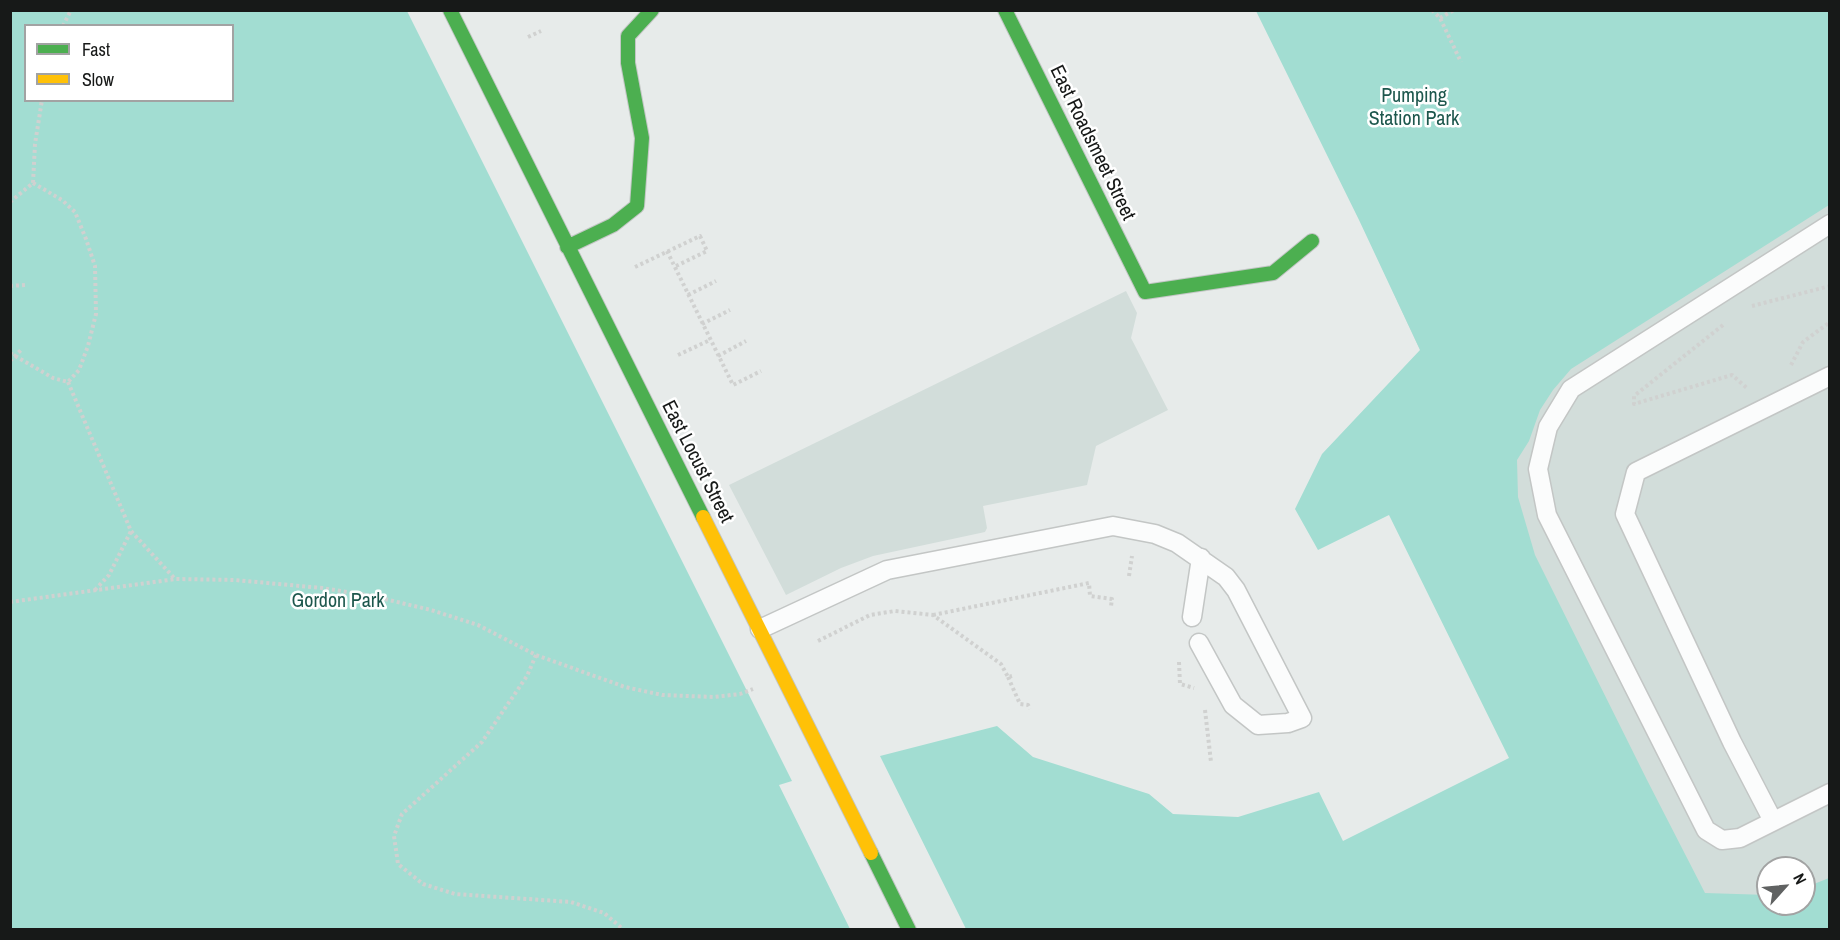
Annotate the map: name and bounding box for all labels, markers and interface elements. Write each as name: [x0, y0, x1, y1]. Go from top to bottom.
legend: [24, 24, 234, 102]
text: Fast: [82, 37, 110, 62]
street label: East Roadsmeet Street: [1044, 62, 1140, 224]
text: Slow: [82, 67, 114, 92]
park label: Pumping Station Park: [1369, 85, 1459, 132]
street label: East Locust Street: [656, 397, 738, 527]
park label: Gordon Park: [292, 590, 384, 614]
north arrow: [1756, 856, 1816, 916]
text: N: [1788, 870, 1812, 888]

